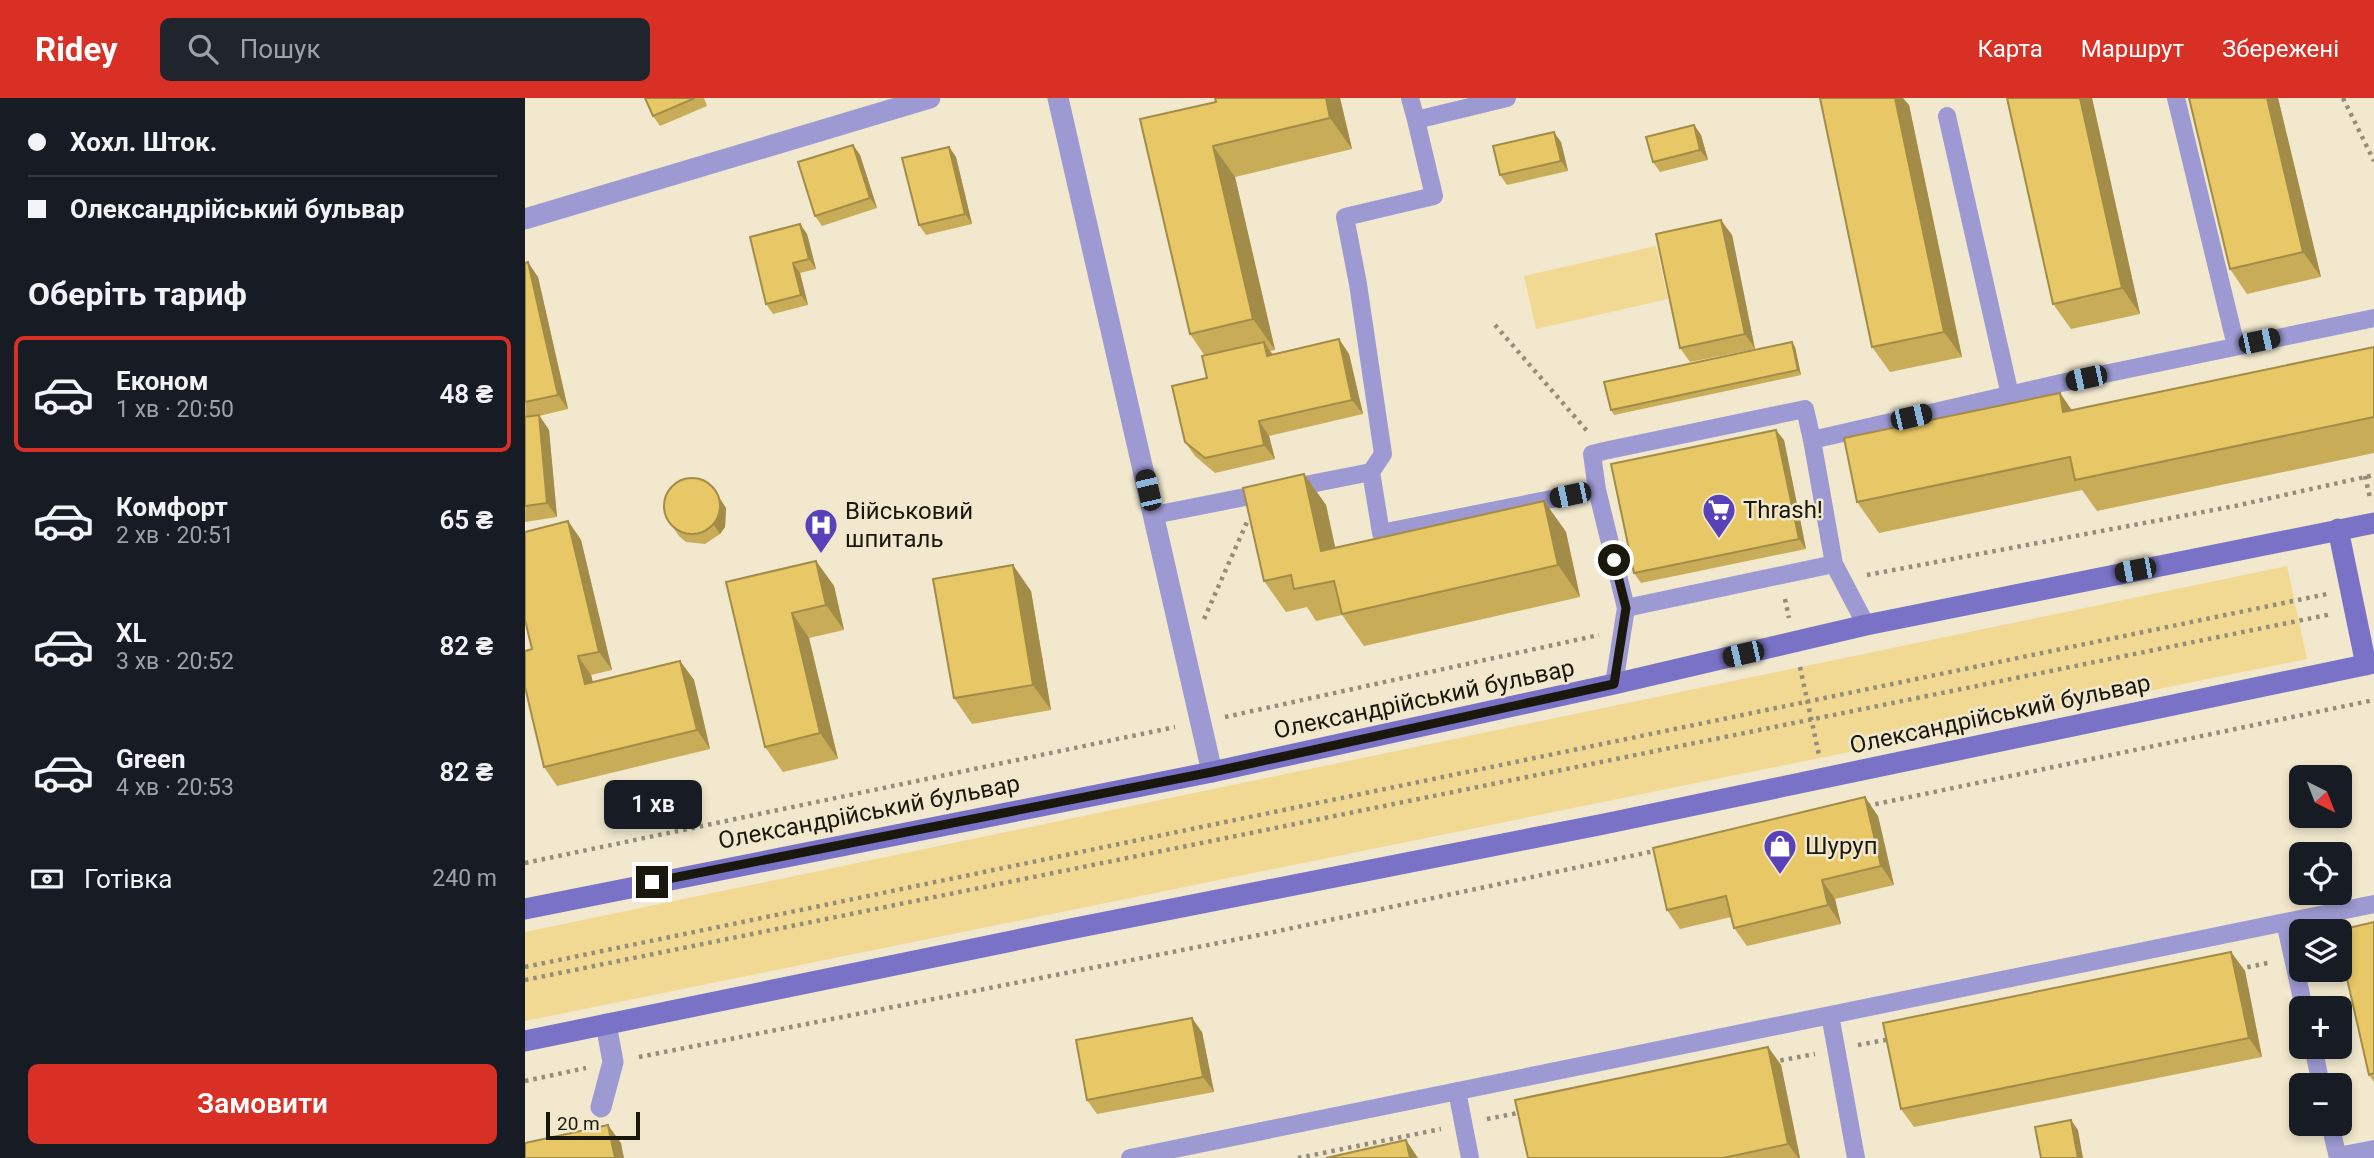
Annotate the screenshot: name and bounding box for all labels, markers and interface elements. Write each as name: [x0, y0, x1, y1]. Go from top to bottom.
search box: [160, 18, 650, 81]
text: Ridey: [35, 30, 118, 69]
icon: search: [184, 30, 222, 68]
text: Пошук: [240, 34, 320, 64]
text: Карта: [1977, 35, 2043, 63]
text: Маршрут: [2081, 35, 2184, 63]
text: Збережені: [2222, 35, 2339, 63]
text: Хохл. Шток.: [70, 127, 217, 157]
text: Олександрійський бульвар: [70, 194, 404, 224]
text: Оберіть тариф: [28, 275, 247, 313]
car: [2237, 326, 2282, 356]
icon: car: [32, 363, 95, 426]
car: [2064, 363, 2109, 393]
text: Економ: [116, 366, 208, 396]
text: 48 ₴: [439, 379, 493, 409]
text: 1 хв · 20:50: [116, 396, 234, 423]
car: [1889, 402, 1934, 432]
car: [1134, 467, 1163, 513]
car: [1548, 480, 1593, 510]
icon: car: [32, 489, 95, 552]
supermarket icon: Thrash!: [1700, 491, 1738, 540]
text: Комфорт: [116, 492, 228, 522]
place label: Thrash!: [1743, 496, 1823, 524]
place label: Військовий шпиталь: [845, 497, 973, 553]
text: 65 ₴: [439, 505, 493, 535]
hospital icon: Військовий шпиталь: [802, 506, 840, 555]
text: 2 хв · 20:51: [116, 522, 234, 549]
route start: [1598, 544, 1630, 576]
car: [2113, 556, 2158, 584]
icon: car: [32, 615, 95, 678]
text: XL: [116, 618, 147, 648]
text: 82 ₴: [439, 631, 493, 661]
car: [1721, 639, 1766, 669]
text: 3 хв · 20:52: [116, 648, 234, 675]
street label: Олександрійський бульвар: [1271, 653, 1577, 745]
street label: Олександрійський бульвар: [1847, 668, 2153, 760]
icon: car: [32, 741, 95, 804]
text: Green: [116, 744, 186, 774]
text: 82 ₴: [439, 757, 493, 787]
north arrow: [2289, 765, 2352, 828]
map controls: [2289, 765, 2352, 1136]
street label: Олександрійський бульвар: [716, 769, 1022, 855]
text: 4 хв · 20:53: [116, 774, 234, 801]
callout: 1 хв: [603, 780, 701, 830]
text: 1 хв: [631, 791, 675, 818]
shop icon: Шуруп: [1761, 827, 1799, 876]
place label: Шуруп: [1805, 832, 1878, 860]
button: locate: [2289, 842, 2352, 905]
icon: cash: [28, 860, 66, 898]
text: Готівка: [84, 864, 173, 894]
text: 240 m: [432, 865, 497, 892]
route end: [636, 866, 668, 898]
button: layers: [2289, 919, 2352, 982]
button: +: [2289, 996, 2352, 1059]
button: Замовити: [28, 1064, 497, 1144]
button: −: [2289, 1073, 2352, 1136]
scale bar: [546, 1109, 641, 1141]
text: 20 m: [557, 1112, 600, 1135]

